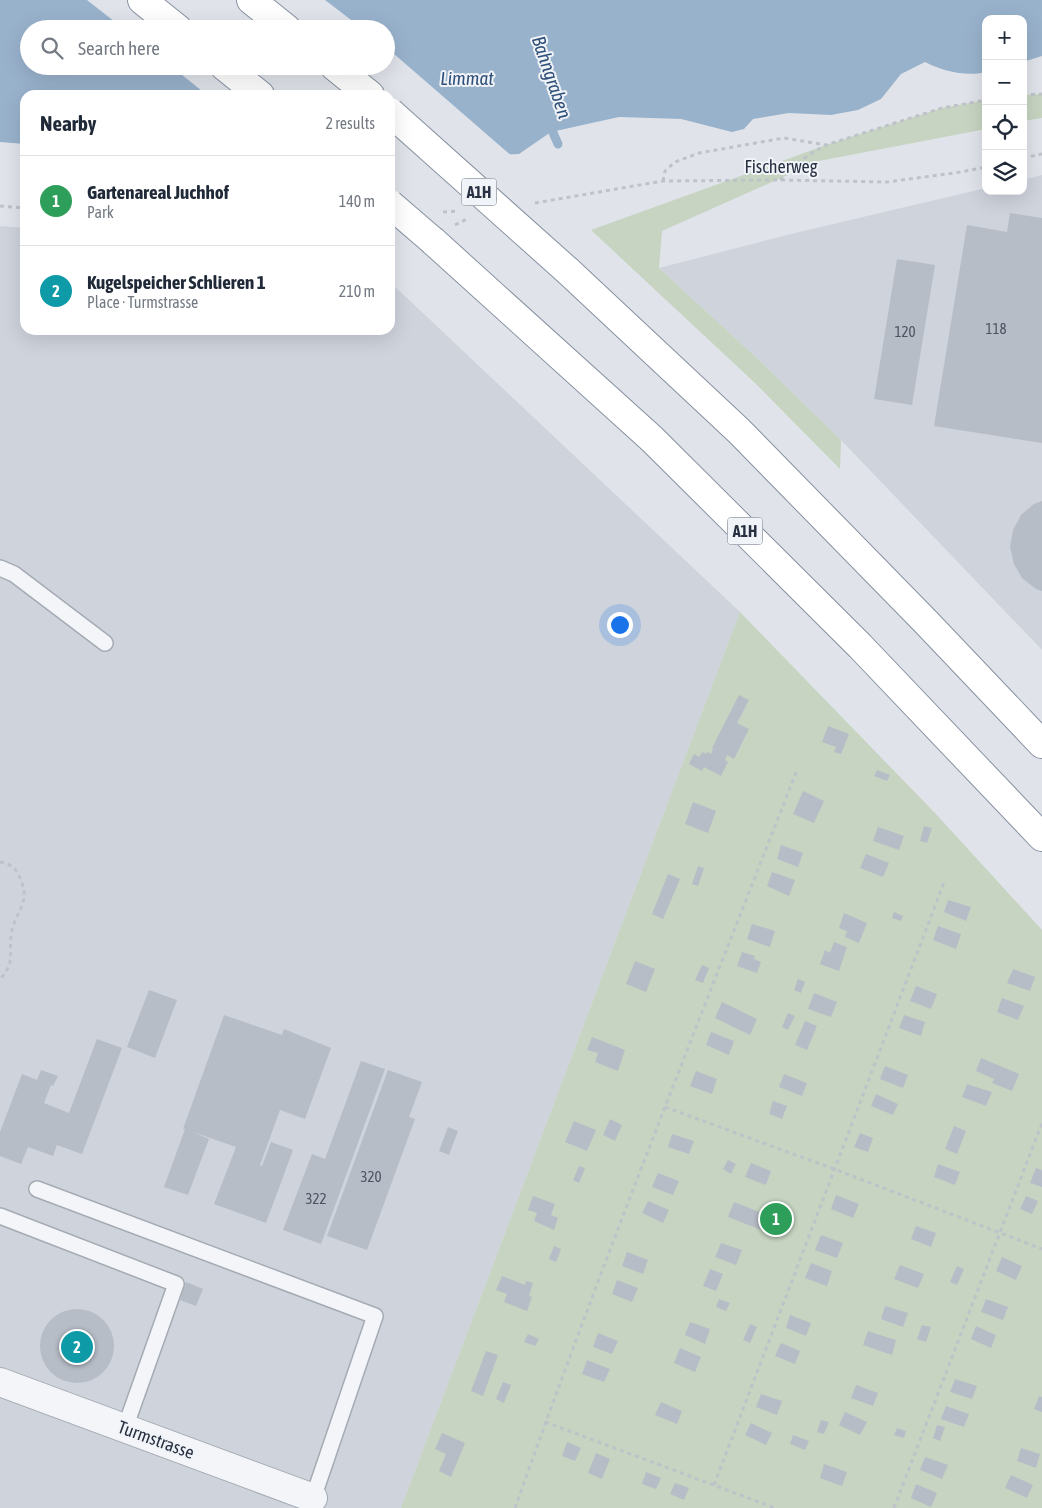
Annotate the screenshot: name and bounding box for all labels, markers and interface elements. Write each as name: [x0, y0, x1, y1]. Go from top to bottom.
map controls: [982, 15, 1027, 195]
button: +: [982, 15, 1027, 60]
search box: [20, 20, 395, 75]
water label: Bahngraben: [528, 33, 576, 121]
icon: search: [38, 34, 66, 62]
text: Search here: [78, 37, 160, 59]
button: −: [982, 60, 1027, 105]
water label: Limmat: [440, 67, 494, 89]
button: locate: [982, 105, 1027, 150]
text: Nearby: [40, 111, 96, 135]
text: 2 results: [325, 114, 375, 132]
button: layers: [982, 150, 1027, 195]
street label: Fischerweg: [744, 156, 818, 177]
road number: A1H: [462, 178, 496, 206]
text: Gartenareal Juchhof: [87, 181, 229, 203]
text: 1: [52, 192, 60, 210]
text: 140 m: [339, 192, 375, 210]
text: Park: [87, 203, 114, 221]
text: Kugelspeicher Schlieren 1: [87, 271, 266, 293]
text: 2: [52, 282, 60, 300]
text: 210 m: [339, 282, 375, 300]
text: Place · Turmstrasse: [87, 293, 198, 311]
house number: 118: [985, 320, 1007, 337]
house number: 120: [894, 323, 916, 340]
road number: A1H: [728, 518, 762, 544]
your location: [607, 612, 633, 638]
house number: 320: [360, 1168, 382, 1185]
house number: 322: [305, 1190, 327, 1207]
pin: 1: [760, 1200, 792, 1238]
pin: 2: [61, 1328, 93, 1366]
street label: Turmstrasse: [115, 1416, 197, 1463]

